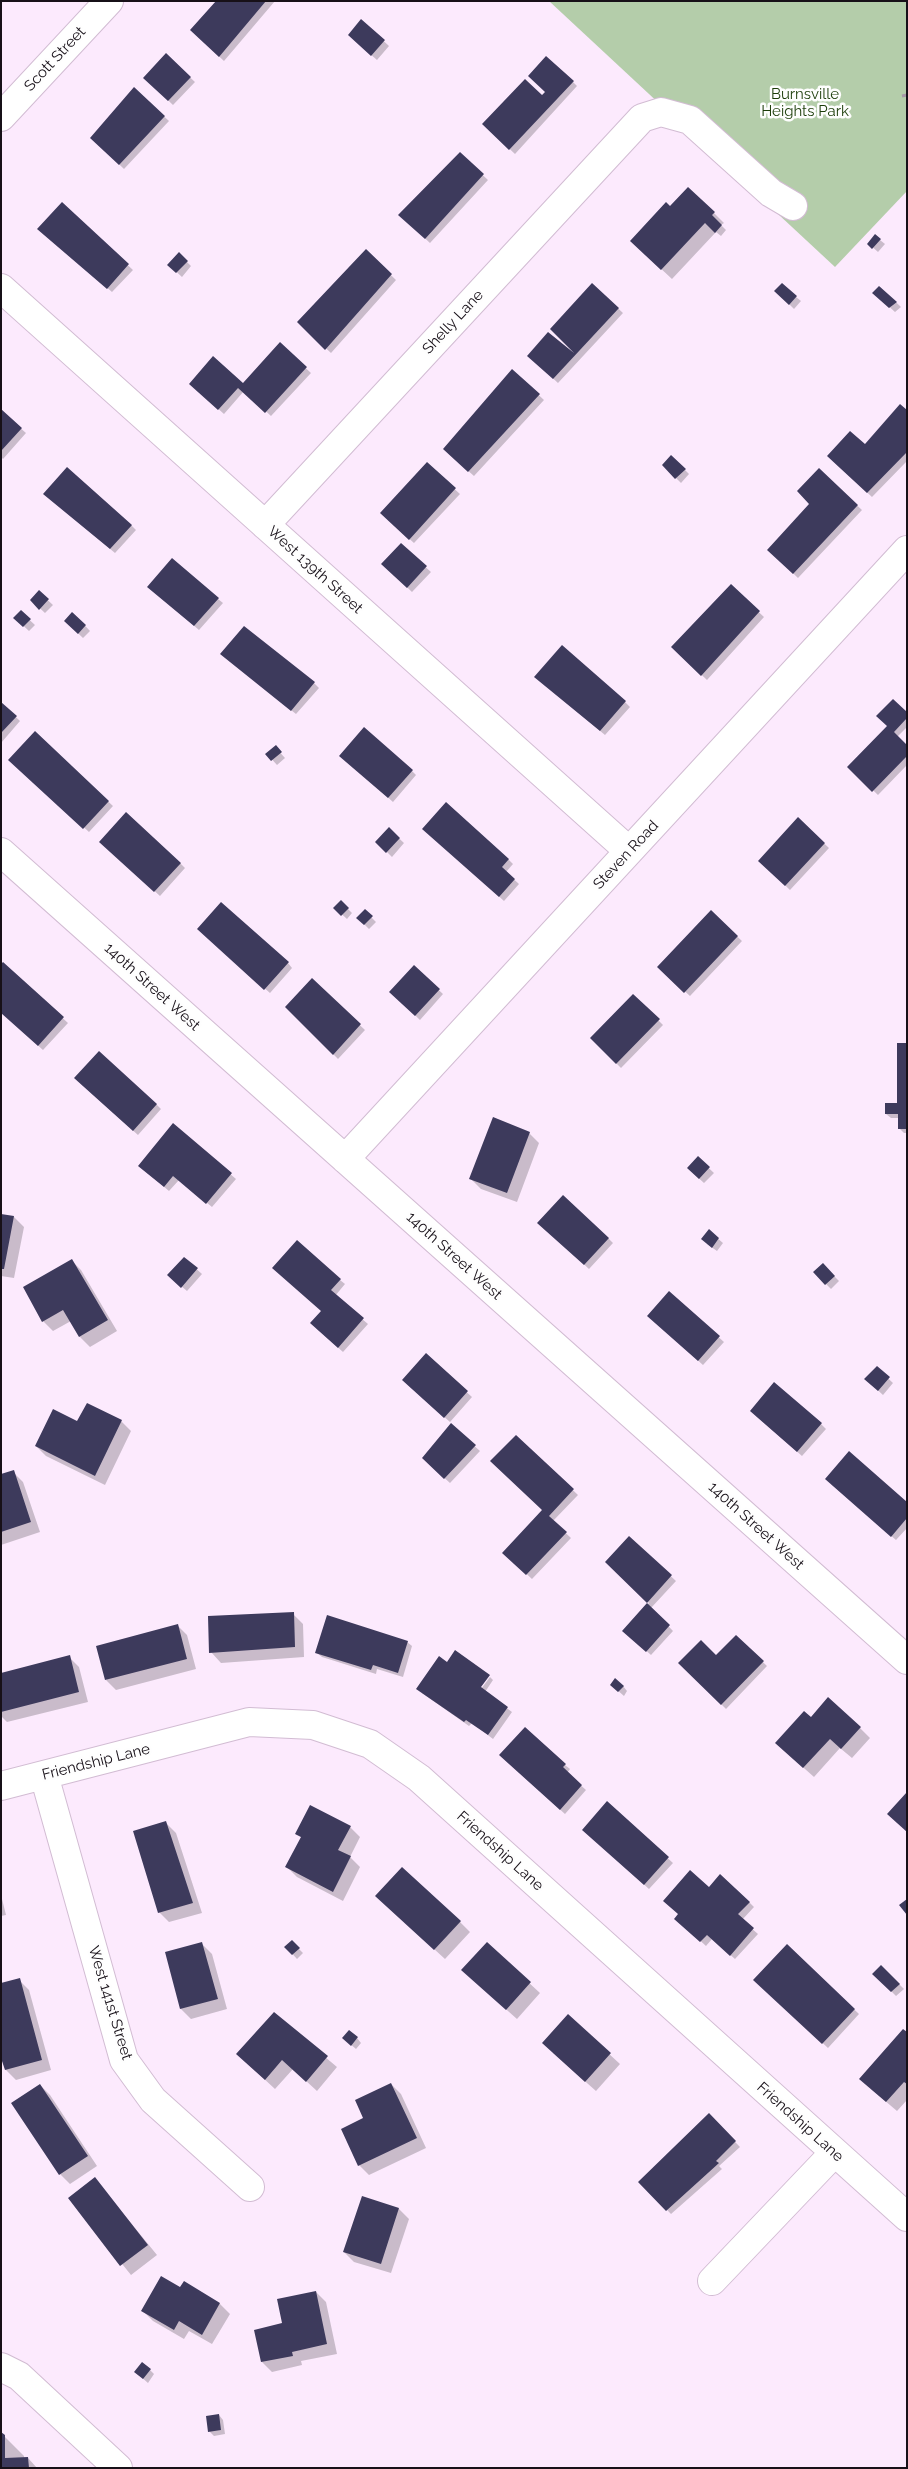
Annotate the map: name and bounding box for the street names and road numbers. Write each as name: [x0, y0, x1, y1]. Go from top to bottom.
street label: Scott Street: [21, 23, 89, 95]
street label: Shelly Lane: [419, 286, 487, 358]
street label: West 139th Street: [264, 522, 366, 618]
street label: Steven Road: [590, 817, 662, 893]
street label: 140th Street West: [100, 939, 204, 1035]
street label: 140th Street West: [402, 1208, 506, 1304]
street label: 140th Street West: [704, 1478, 808, 1574]
street label: Friendship Lane: [40, 1740, 152, 1784]
street label: Friendship Lane: [453, 1807, 547, 1895]
street label: West 141st Street: [84, 1944, 136, 2062]
street label: Friendship Lane: [753, 2078, 847, 2166]

